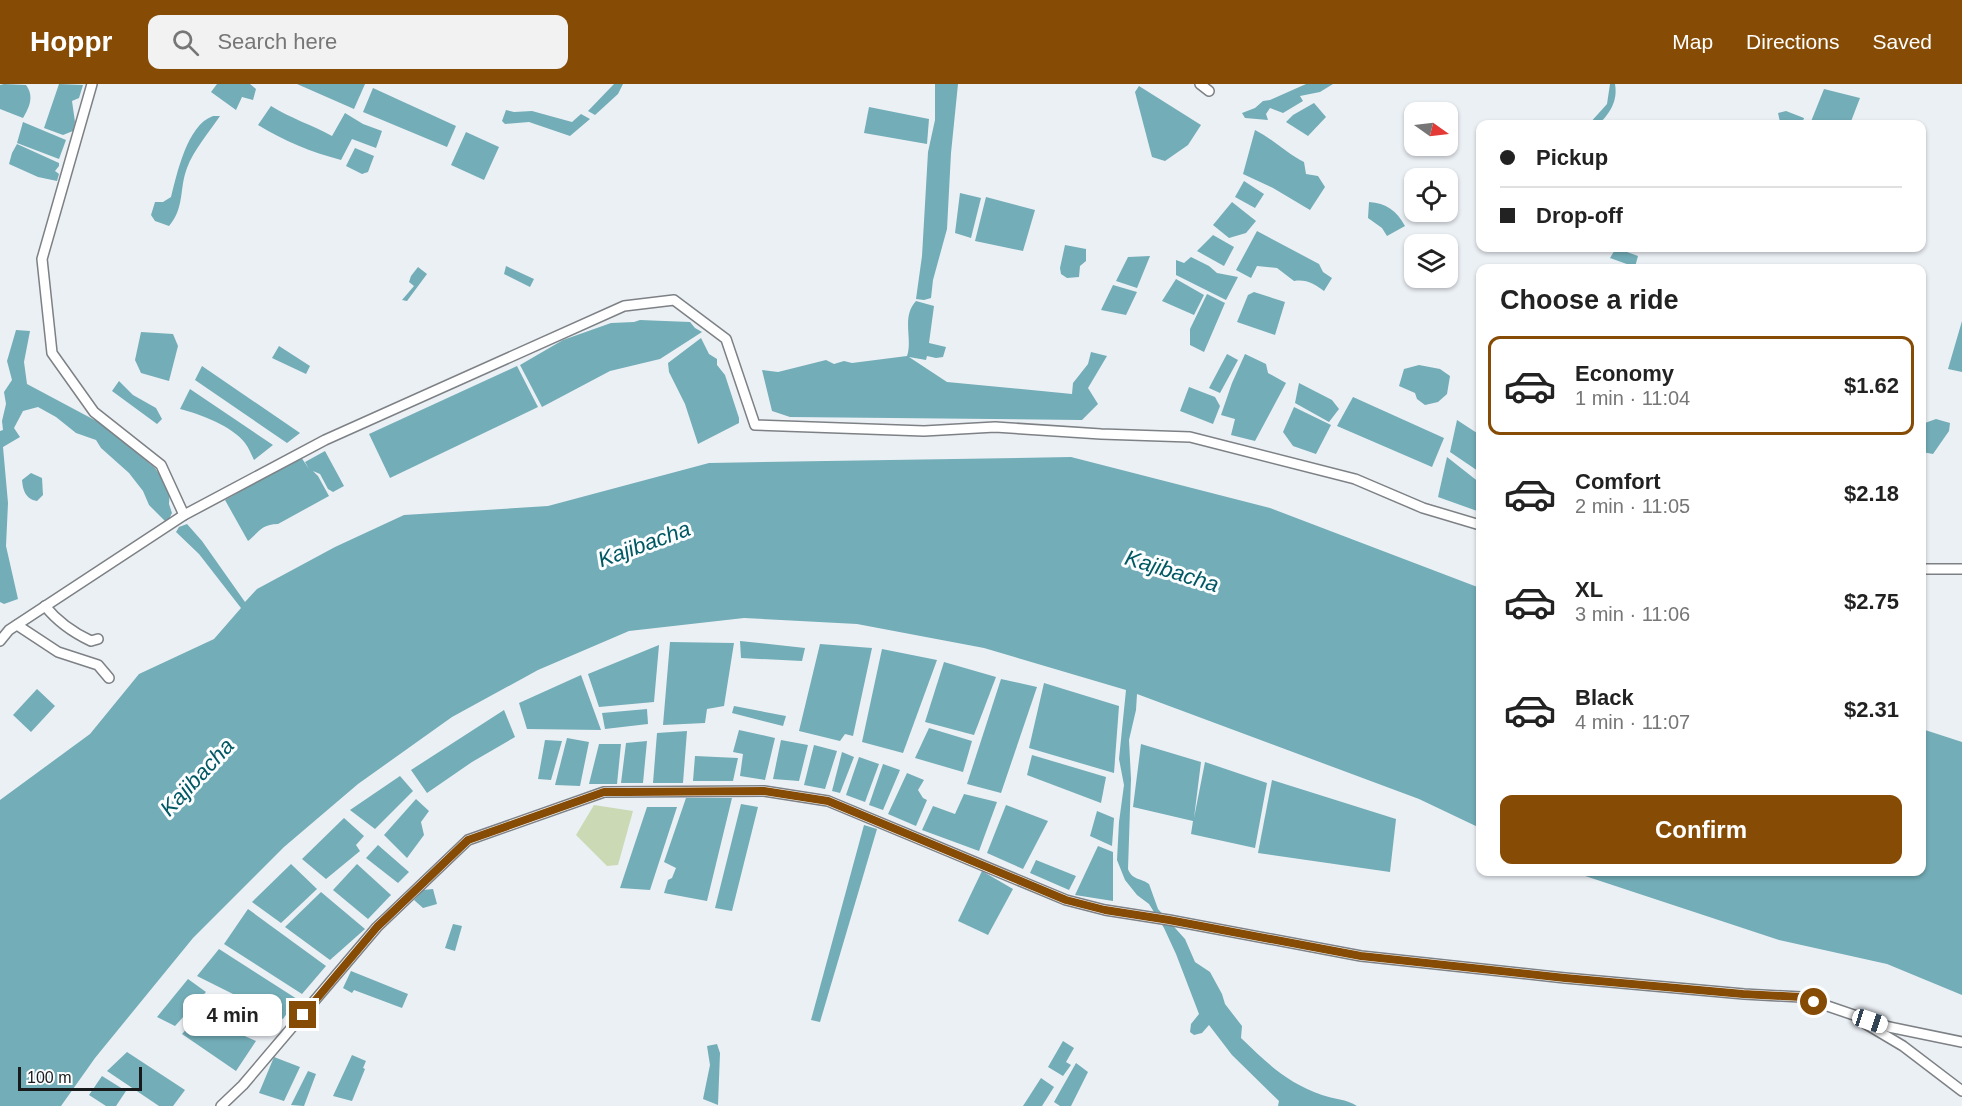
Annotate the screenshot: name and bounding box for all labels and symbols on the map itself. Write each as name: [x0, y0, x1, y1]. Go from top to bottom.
north arrow: [1404, 102, 1458, 156]
water label: Kajibacha: [594, 516, 694, 572]
water label: Kajibacha: [1122, 545, 1222, 597]
water label: Kajibacha: [155, 733, 239, 821]
route start: [1800, 988, 1827, 1015]
callout: 4 min: [183, 994, 282, 1036]
route end: [289, 1001, 316, 1028]
car: [1850, 1007, 1890, 1035]
scale bar: [18, 1064, 142, 1092]

